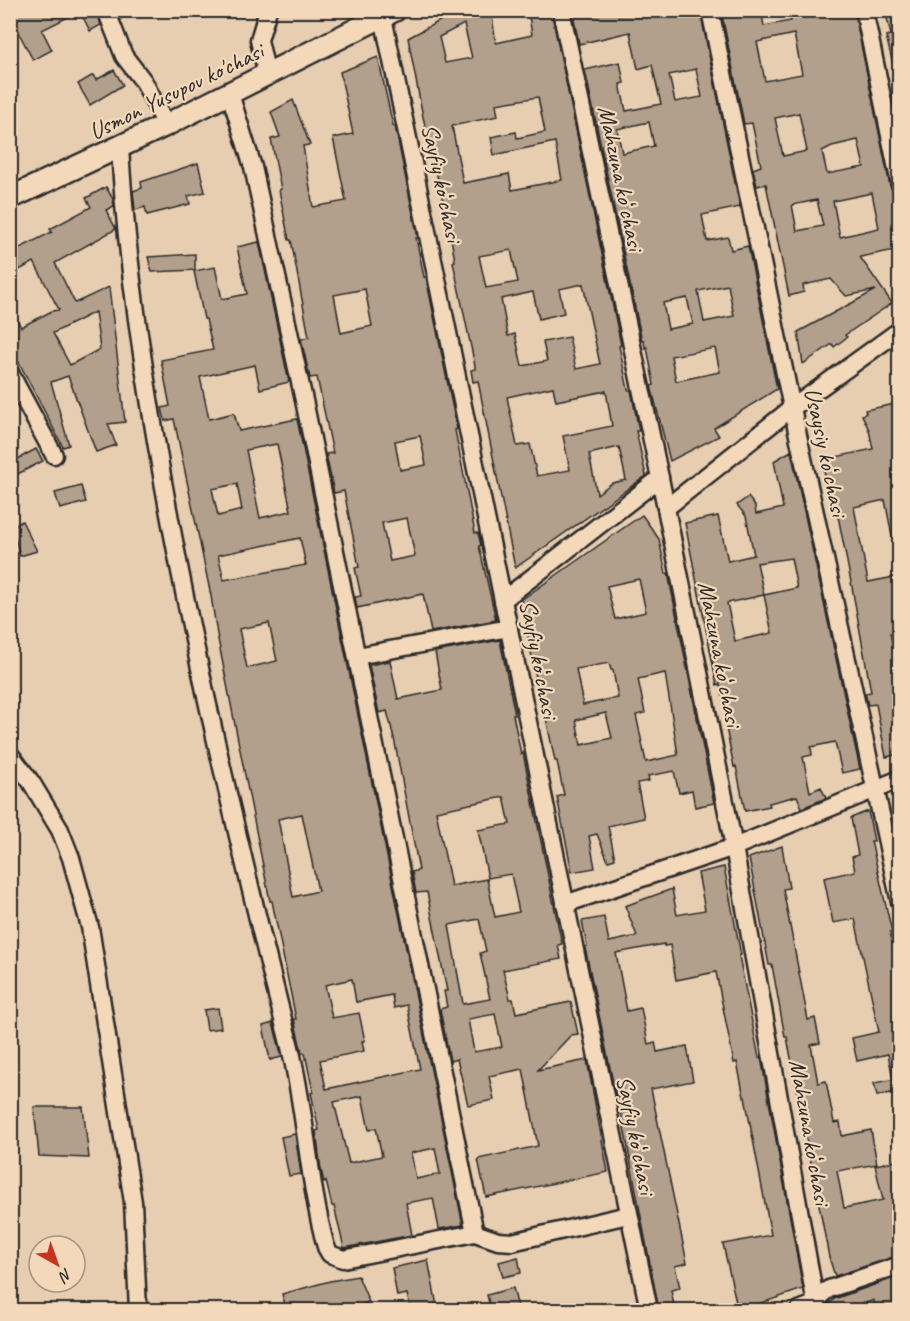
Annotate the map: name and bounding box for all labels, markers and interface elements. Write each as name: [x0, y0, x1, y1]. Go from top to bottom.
street label: Usmon Yusupov ko'chasi: [84, 35, 270, 146]
street label: Mahzuna koʻchasi: [591, 103, 651, 256]
street label: Sayfiy koʻchasi: [415, 121, 470, 247]
street label: Usaysiy koʻchasi: [798, 385, 855, 521]
street label: Mahzuna koʻchasi: [691, 579, 749, 732]
street label: Sayfiy koʻchasi: [513, 597, 566, 723]
street label: Mahzuna koʻchasi: [782, 1057, 838, 1210]
street label: Sayfiy koʻchasi: [610, 1073, 663, 1199]
north arrow: [27, 1234, 87, 1294]
text: N: [53, 1264, 76, 1288]

